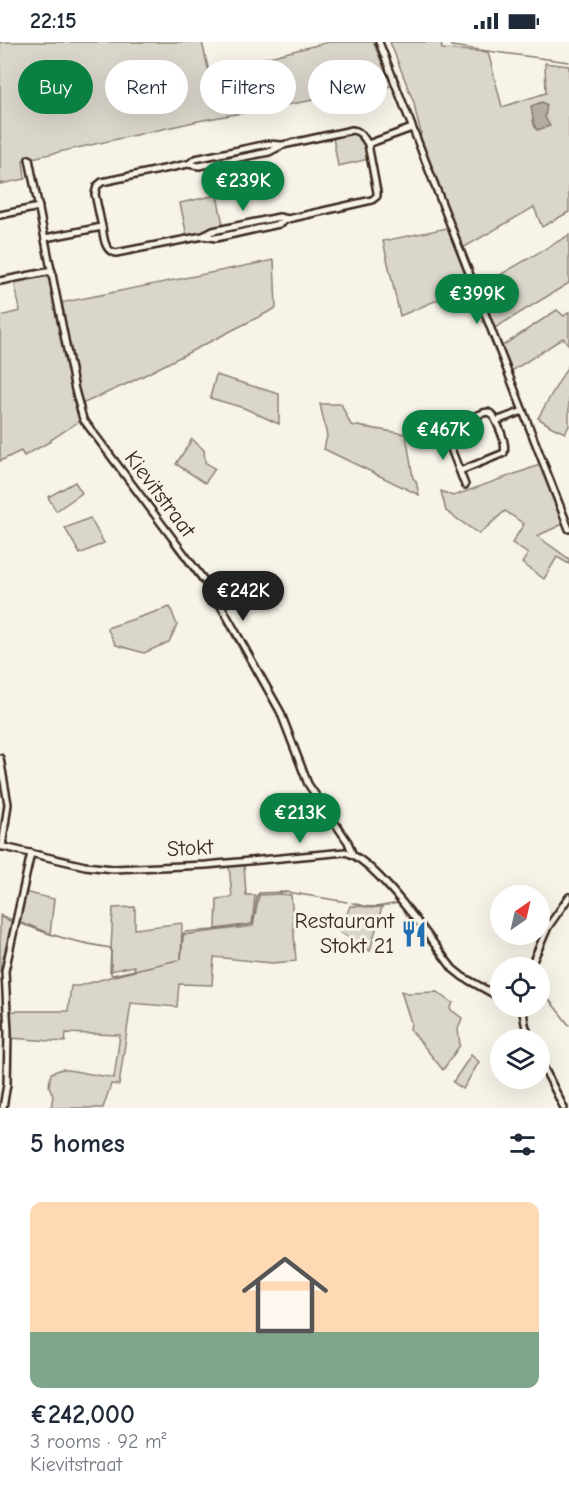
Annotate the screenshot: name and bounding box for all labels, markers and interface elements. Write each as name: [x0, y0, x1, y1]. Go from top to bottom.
text: 22:15: [30, 8, 77, 34]
chip: Buy: [18, 60, 93, 114]
chip: Rent: [105, 60, 188, 114]
chip: Filters: [200, 60, 296, 114]
chip: New: [308, 60, 387, 114]
pin: €239K: [201, 161, 285, 212]
text: €239K: [215, 169, 271, 192]
pin: €399K: [435, 274, 519, 325]
text: €399K: [449, 282, 505, 305]
pin: €467K: [401, 410, 485, 461]
text: €467K: [416, 418, 470, 441]
street label: Kievitstraat: [119, 446, 201, 543]
pin: €242K: [201, 571, 285, 622]
text: €242K: [216, 579, 270, 602]
pin: €213K: [258, 793, 342, 844]
text: €213K: [274, 801, 326, 824]
street label: Stokt: [166, 834, 215, 862]
north arrow: [490, 885, 550, 945]
map controls: [490, 885, 550, 1089]
place label: Restaurant Stokt 21: [295, 908, 395, 959]
restaurant icon: Restaurant Stokt 21: [399, 919, 429, 949]
button: locate: [490, 957, 550, 1017]
button: layers: [490, 1029, 550, 1089]
icon: filters: [506, 1128, 539, 1161]
text: 5 homes: [30, 1129, 125, 1159]
icon: home: [231, 1241, 339, 1349]
text: €242,000: [30, 1400, 135, 1430]
text: 3 rooms · 92 m²: [30, 1430, 167, 1453]
text: Kievitstraat: [30, 1453, 122, 1476]

